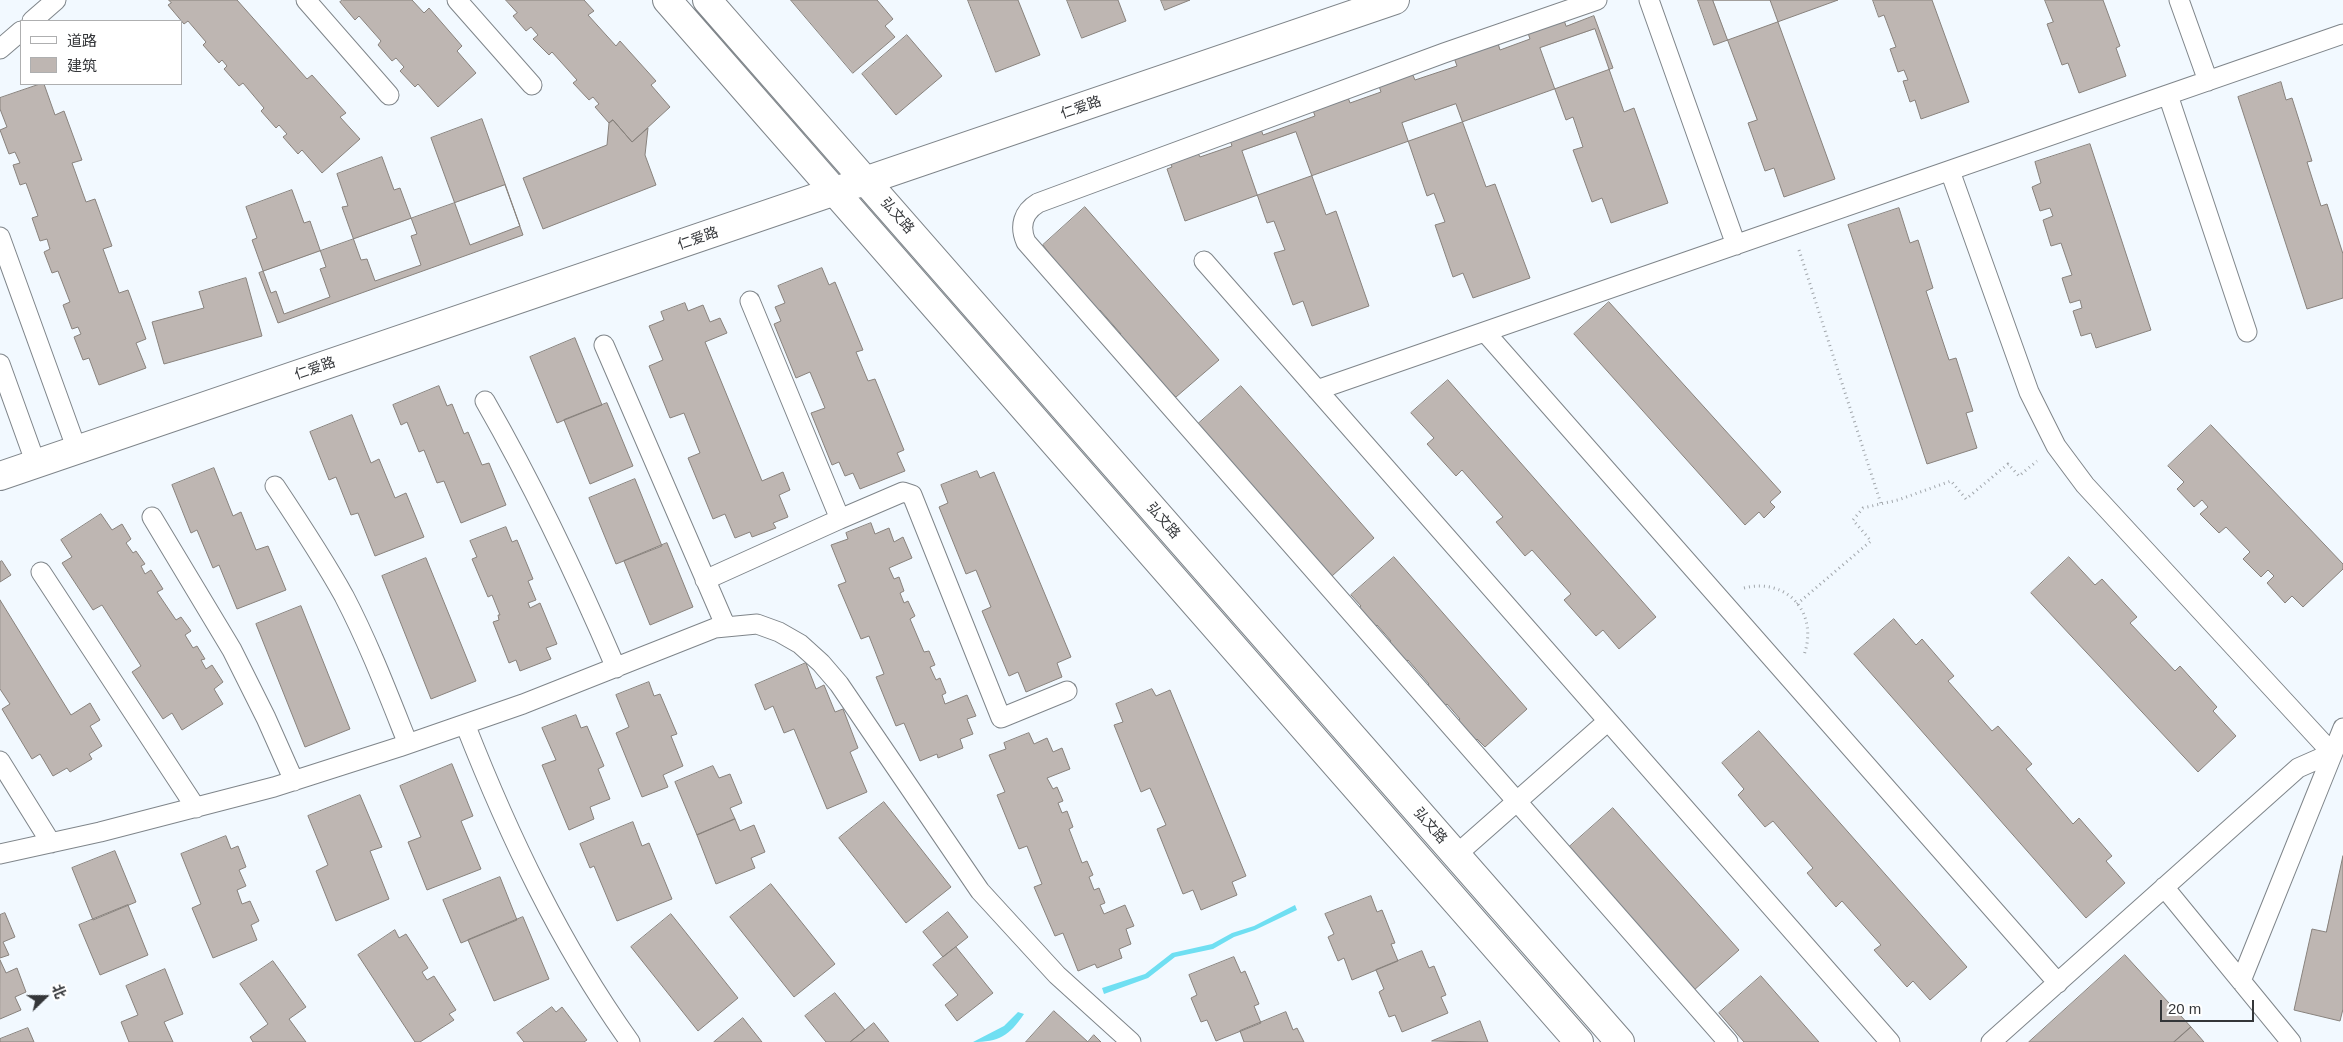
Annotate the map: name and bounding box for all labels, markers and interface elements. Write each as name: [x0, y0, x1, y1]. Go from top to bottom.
legend: [20, 20, 182, 85]
text: 道路: [67, 32, 97, 49]
text: 建筑: [67, 57, 97, 74]
street label: 仁爱路: [1058, 93, 1104, 123]
street label: 弘文路: [877, 195, 917, 237]
street label: 仁爱路: [675, 224, 721, 254]
street label: 仁爱路: [292, 354, 338, 384]
street label: 弘文路: [1143, 500, 1183, 542]
street label: 弘文路: [1410, 805, 1450, 847]
north arrow: [20, 972, 70, 1022]
text: 北: [49, 982, 69, 1001]
scale bar: [2163, 990, 2257, 1022]
text: 20 m: [2168, 1000, 2201, 1017]

